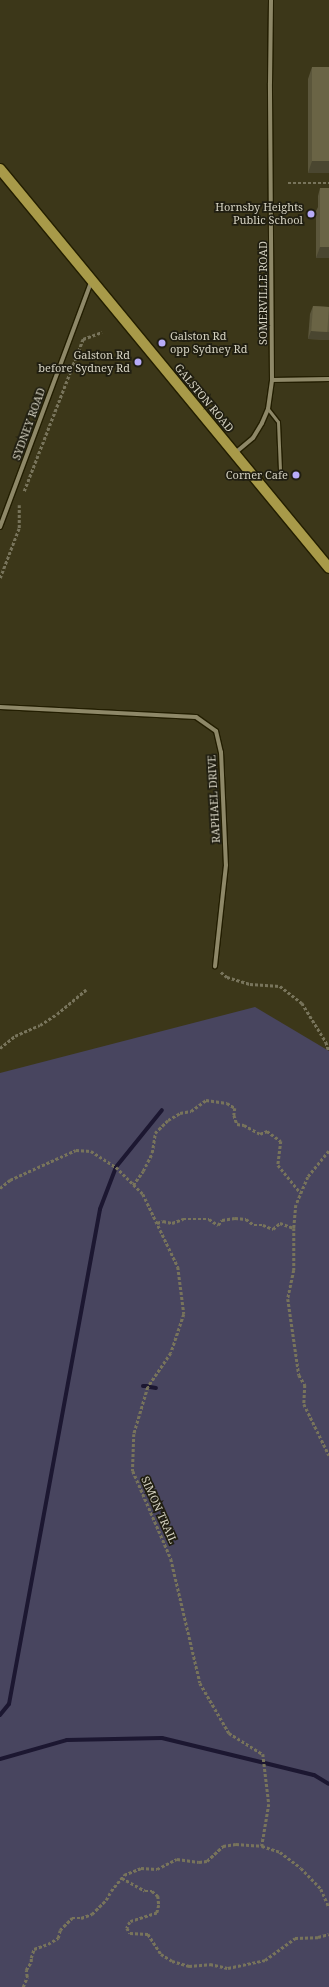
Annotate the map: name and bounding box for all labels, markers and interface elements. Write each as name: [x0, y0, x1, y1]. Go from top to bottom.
place label: Hornsby Heights Public School: [215, 201, 303, 227]
marker: Hornsby Heights Public School: [306, 209, 316, 219]
street label: SOMERVILLE ROAD: [256, 241, 270, 345]
place label: Galston Rd opp Sydney Rd: [170, 330, 247, 356]
marker: Galston Rd opp Sydney Rd: [157, 338, 167, 348]
place label: Galston Rd before Sydney Rd: [38, 349, 130, 375]
marker: Galston Rd before Sydney Rd: [133, 357, 143, 367]
street label: GALSTON ROAD: [172, 361, 236, 435]
street label: SYDNEY ROAD: [10, 386, 48, 462]
place label: Corner Cafe: [226, 468, 288, 482]
marker: Corner Cafe: [291, 470, 301, 480]
street label: RAPHAEL DRIVE: [205, 755, 223, 843]
street label: SIMON TRAIL: [138, 1474, 180, 1546]

